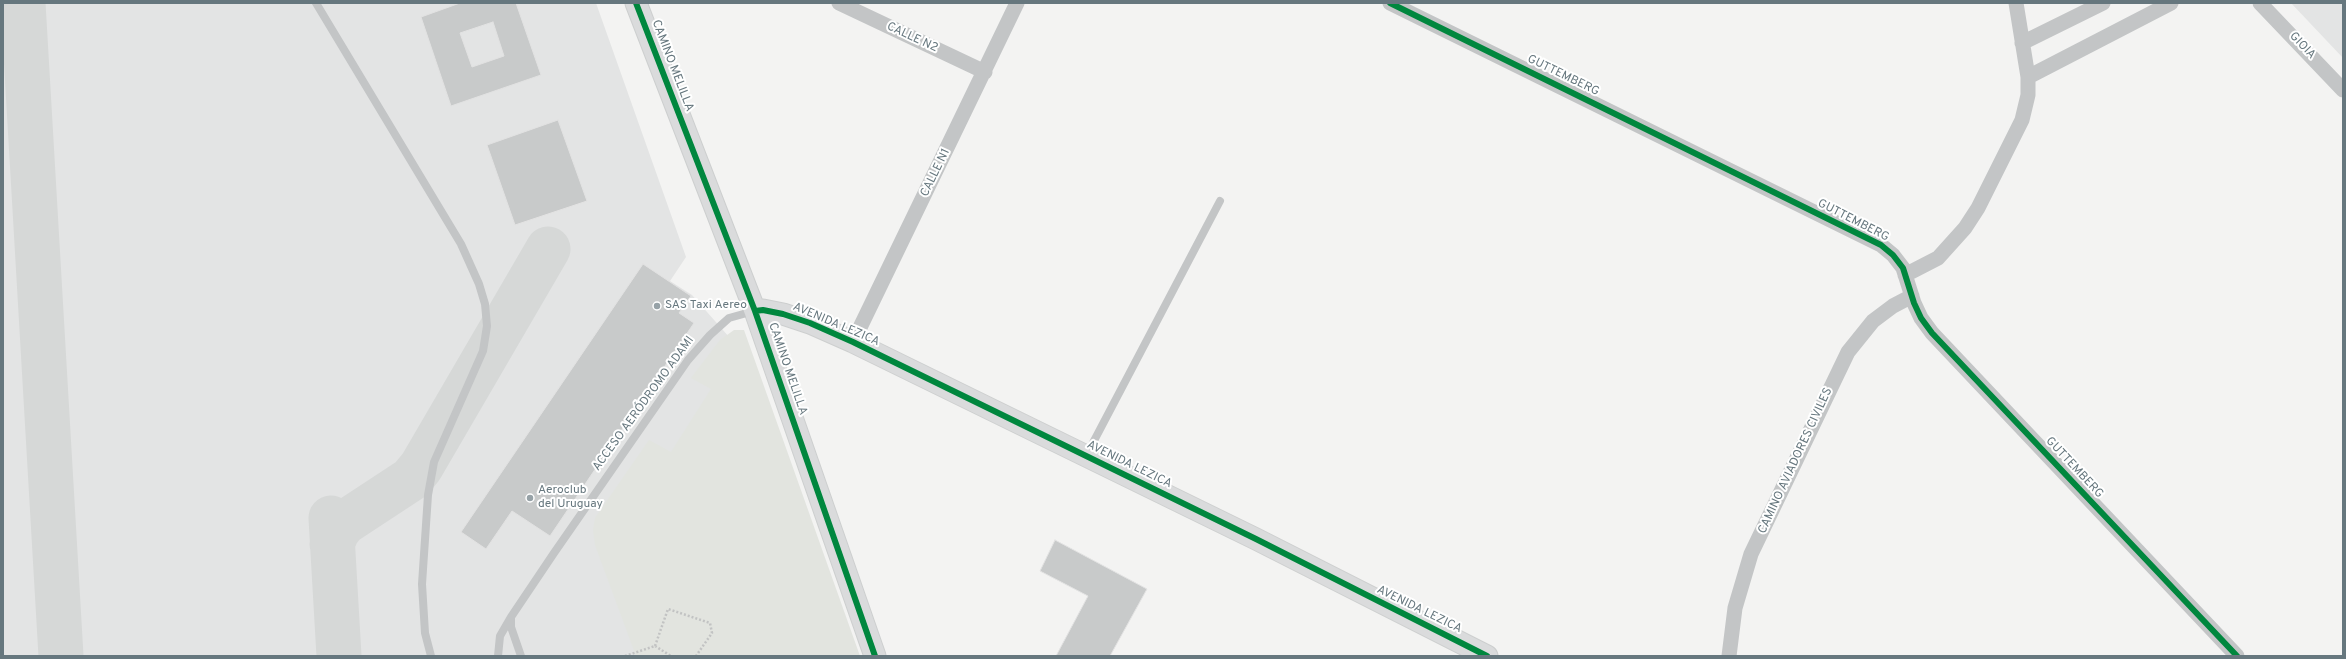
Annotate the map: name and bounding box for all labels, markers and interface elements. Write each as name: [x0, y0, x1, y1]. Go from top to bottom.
street label: CAMINO MELILLA: [648, 18, 696, 114]
street label: CALLE N2: [884, 20, 940, 56]
street label: GIOIA: [2286, 30, 2318, 62]
street label: GUTTEMBERG: [1525, 52, 1601, 100]
street label: CALLE N1: [918, 147, 954, 199]
street label: GUTTEMBERG: [1815, 197, 1891, 245]
place label: SAS Taxi Aereo: [665, 299, 747, 313]
street label: AVENIDA LEZICA: [790, 300, 882, 350]
marker: SAS Taxi Aereo: [652, 301, 662, 311]
street label: CAMINO MELILLA: [764, 321, 810, 417]
street label: ACCESO AERÓDROMO ADAMI: [590, 334, 698, 474]
street label: CAMINO AVIADORES CIVILES: [1756, 386, 1836, 536]
street label: GUTTEMBERG: [2042, 434, 2106, 502]
street label: AVENIDA LEZICA: [1084, 438, 1174, 492]
place label: Aeroclub del Uruguay: [538, 484, 603, 512]
marker: Aeroclub del Uruguay: [525, 493, 535, 503]
street label: AVENIDA LEZICA: [1374, 583, 1464, 637]

